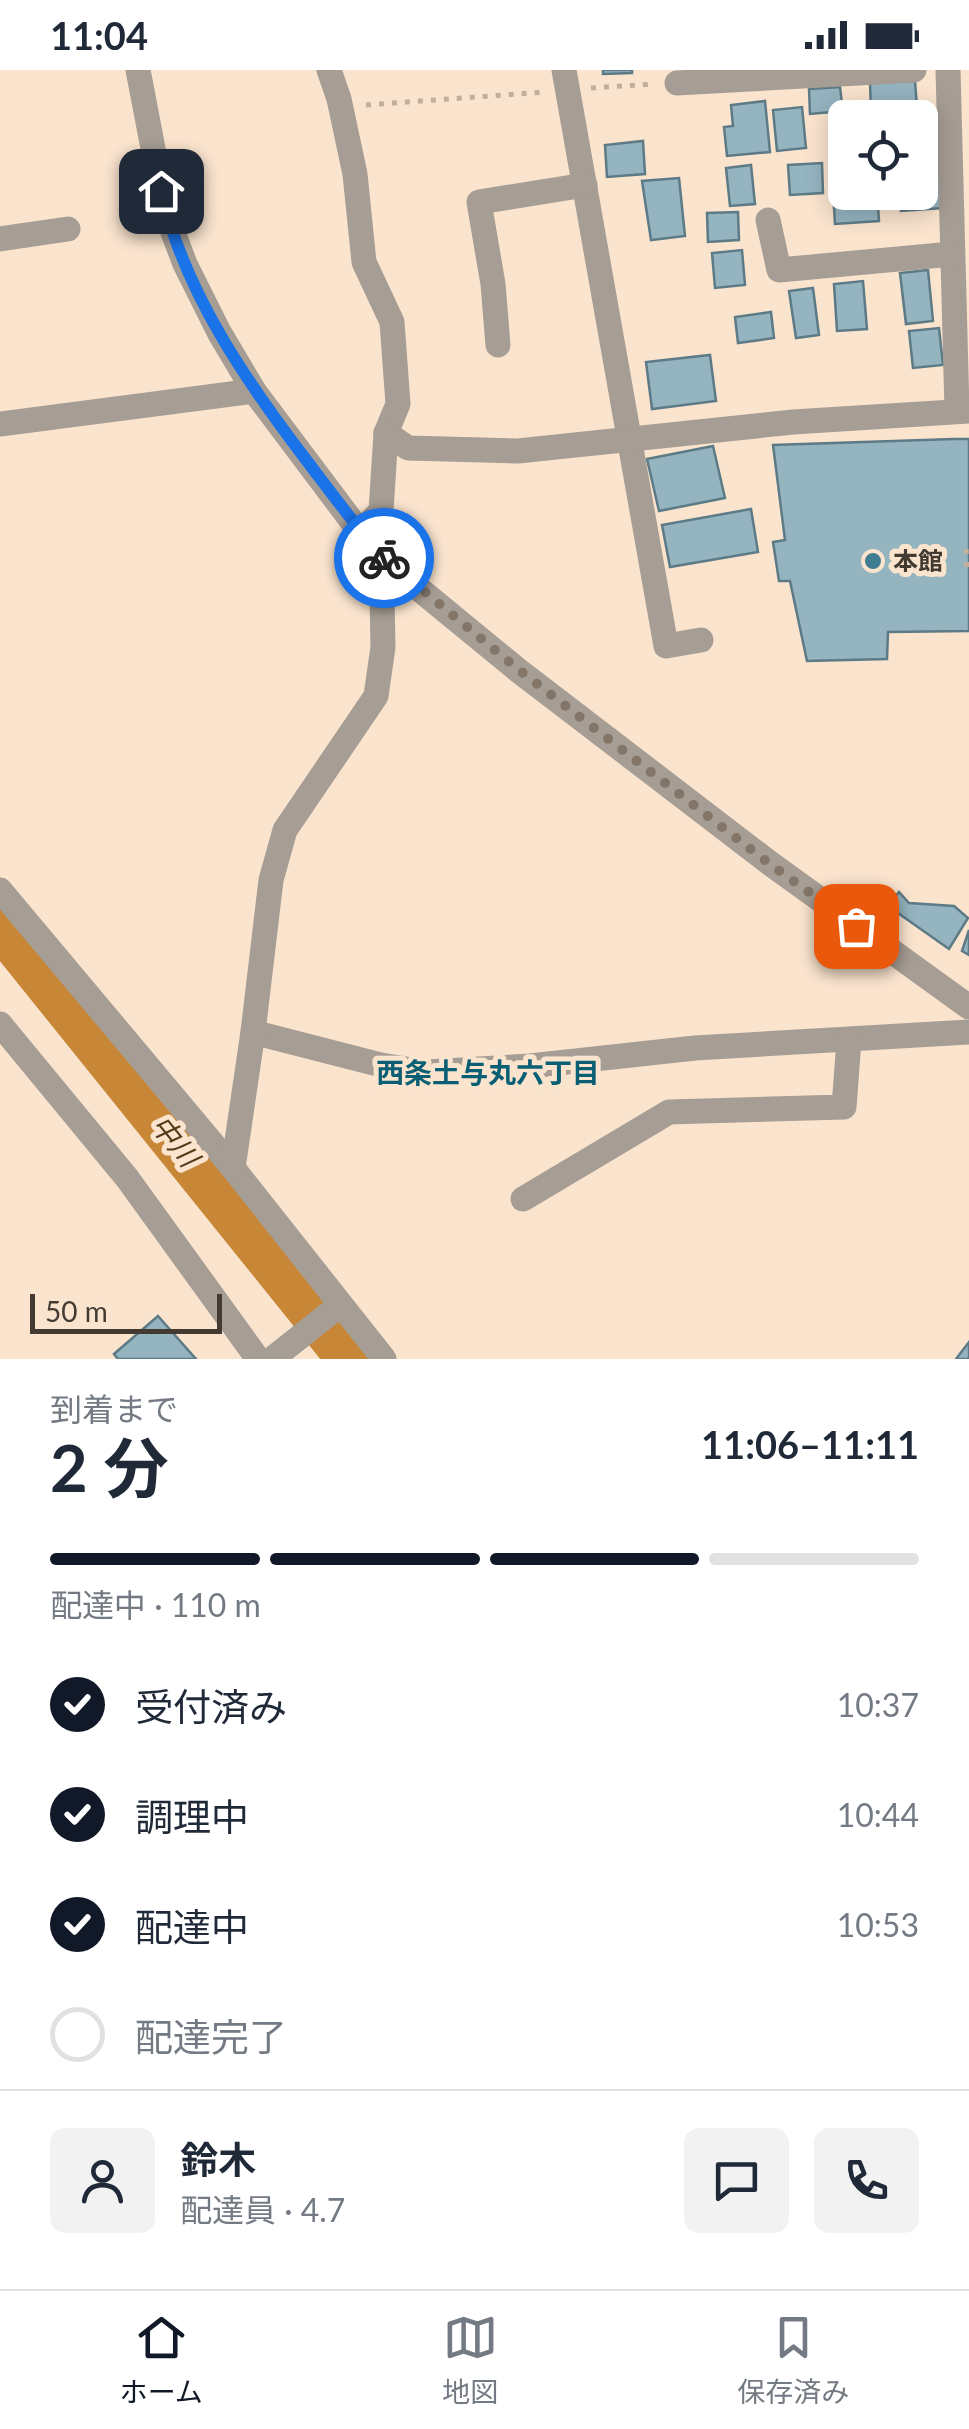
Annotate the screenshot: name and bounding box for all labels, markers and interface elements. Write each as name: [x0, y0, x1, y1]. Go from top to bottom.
text: 11:04: [50, 12, 148, 58]
map controls: [828, 100, 938, 210]
button: locate: [828, 100, 938, 210]
pin: [119, 149, 204, 234]
icon: home: [134, 164, 189, 219]
courier: [334, 508, 434, 608]
icon: bike: [357, 531, 412, 586]
place label: 本館: [893, 545, 943, 575]
marker: 本館: [862, 550, 884, 572]
pin: [814, 884, 899, 969]
icon: bag: [829, 899, 884, 954]
district label: 西条土与丸六丁目: [376, 1055, 600, 1089]
water label: 中川: [145, 1108, 208, 1175]
scale bar: [30, 1289, 222, 1334]
text: 50 m: [45, 1294, 108, 1328]
text: 到着まで: [50, 1389, 178, 1428]
text: 11:06–11:11: [701, 1421, 919, 1467]
text: 2 分: [50, 1428, 169, 1506]
text: 配達中 · 110 m: [50, 1585, 261, 1624]
icon: check: [50, 1677, 105, 1732]
text: 受付済み: [135, 1683, 287, 1729]
text: 10:37: [837, 1685, 919, 1724]
icon: check: [50, 1787, 105, 1842]
text: 調理中: [135, 1793, 249, 1839]
text: 10:44: [837, 1795, 919, 1834]
icon: check: [50, 1897, 105, 1952]
text: 配達中: [135, 1903, 249, 1949]
text: 10:53: [837, 1905, 919, 1944]
text: 配達完了: [135, 2013, 287, 2059]
button: person: [50, 2128, 155, 2233]
button: chat: [684, 2128, 789, 2233]
button: phone: [814, 2128, 919, 2233]
text: 鈴木: [180, 2136, 256, 2182]
text: 配達員 · 4.7: [180, 2190, 345, 2229]
tab: ホーム: [120, 2310, 203, 2410]
tab: 地図: [442, 2310, 498, 2410]
tab: 保存済み: [737, 2310, 849, 2410]

